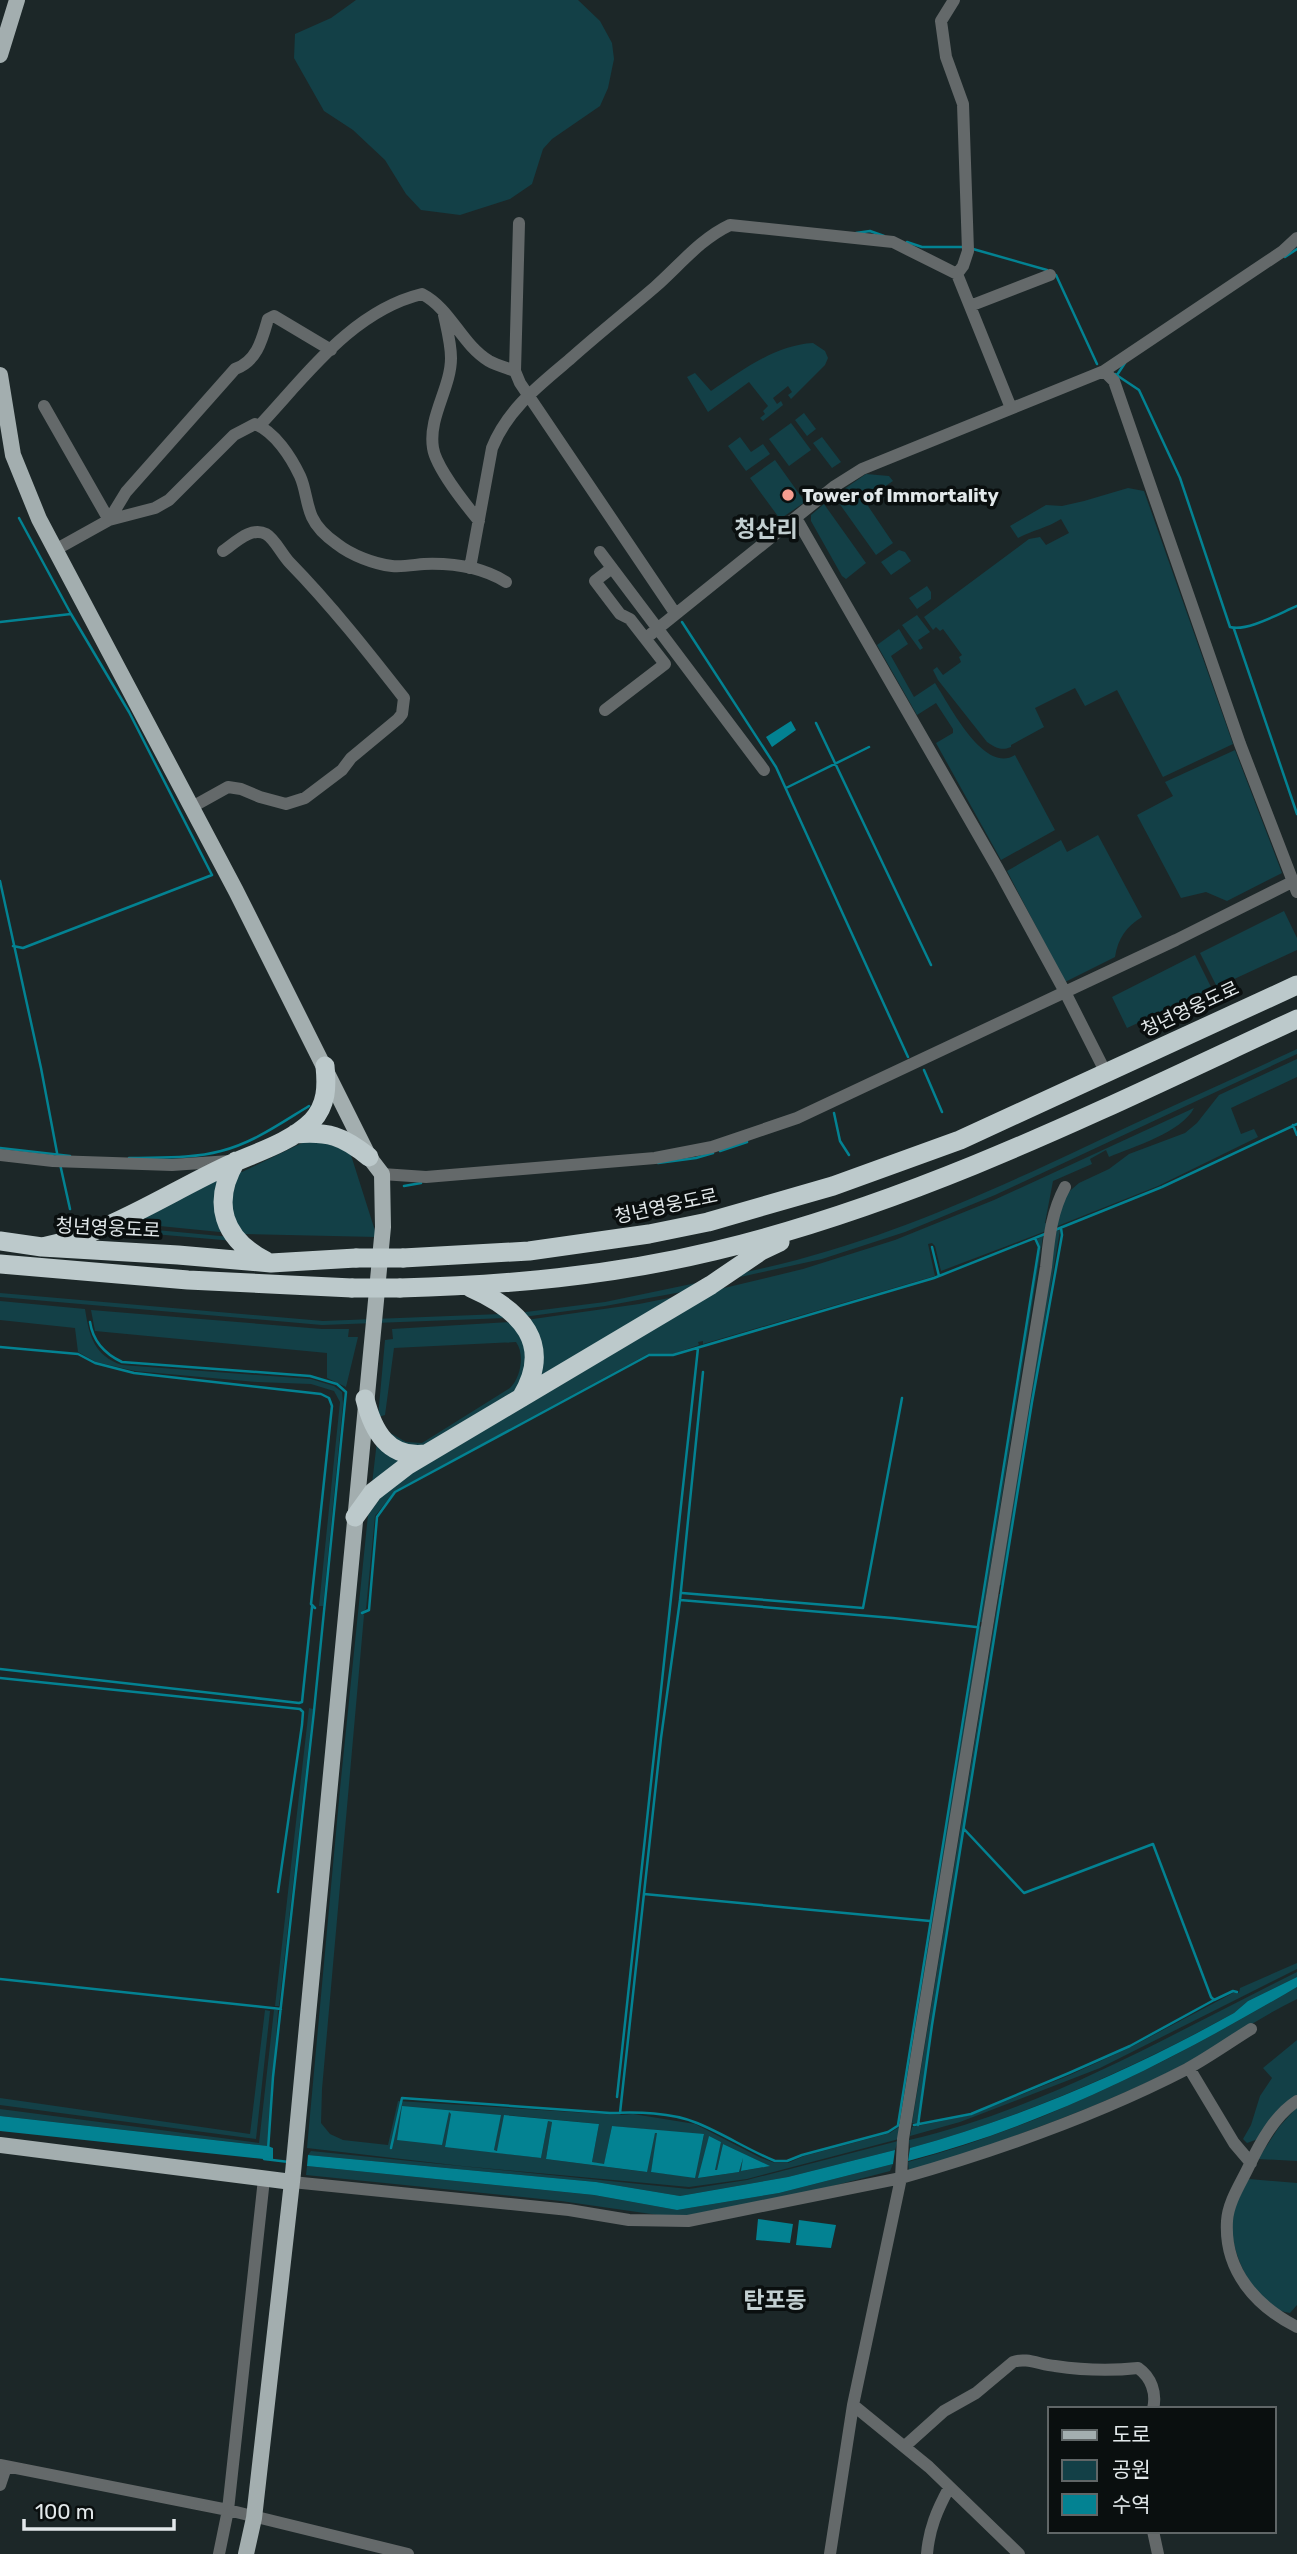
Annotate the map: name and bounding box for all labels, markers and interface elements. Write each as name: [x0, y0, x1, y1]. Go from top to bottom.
place label: Tower of Immortality: [802, 484, 999, 507]
marker: Tower of Immortality: [780, 487, 796, 503]
district label: 청산리: [734, 515, 798, 543]
street label: 청년영웅도로: [1138, 976, 1242, 1042]
street label: 청년영웅도로: [612, 1184, 720, 1228]
street label: 청년영웅도로: [55, 1214, 161, 1242]
district label: 탄포동: [743, 2286, 807, 2314]
legend: [1048, 2407, 1276, 2533]
text: 도로: [1112, 2422, 1151, 2447]
text: 공원: [1112, 2457, 1151, 2482]
scale bar: [24, 2488, 175, 2532]
text: 수역: [1112, 2492, 1151, 2517]
text: 100 m: [35, 2499, 94, 2524]

